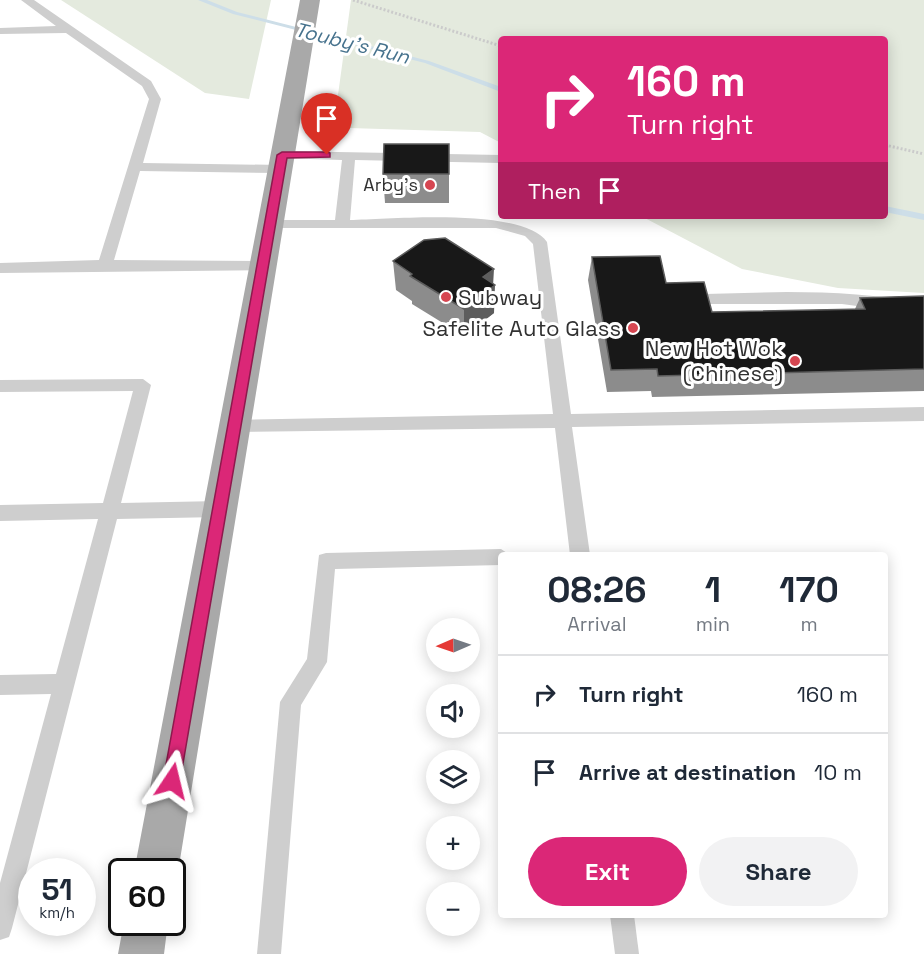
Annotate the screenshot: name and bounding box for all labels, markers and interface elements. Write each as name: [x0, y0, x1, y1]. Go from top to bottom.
water label: Touby's Run: [292, 16, 413, 70]
text: 160 m: [627, 55, 746, 108]
icon: right: [528, 60, 606, 138]
pin: [301, 93, 352, 155]
icon: arrive: [310, 102, 343, 135]
text: Turn right: [627, 107, 754, 142]
place label: Arby's: [363, 173, 418, 196]
icon: arrive: [593, 174, 626, 207]
text: Then: [528, 177, 581, 205]
marker: Arby's: [423, 178, 437, 192]
place label: Subway: [458, 283, 542, 311]
marker: Subway: [439, 290, 453, 304]
place label: Safelite Auto Glass: [422, 314, 621, 342]
marker: Safelite Auto Glass: [626, 321, 640, 335]
place label: New Hot Wok (Chinese): [645, 334, 783, 387]
marker: New Hot Wok (Chinese): [788, 354, 802, 368]
text: 08:26: [547, 567, 647, 613]
text: 1: [705, 567, 721, 613]
text: 170: [779, 567, 839, 613]
text: Arrival: [567, 611, 627, 637]
text: min: [696, 611, 730, 637]
text: m: [800, 611, 818, 637]
north arrow: [426, 618, 480, 672]
map controls: [426, 618, 480, 936]
icon: right: [528, 678, 561, 711]
text: Turn right: [579, 680, 684, 708]
text: 160 m: [797, 680, 858, 708]
button: sound: [426, 684, 480, 738]
position arrow: [140, 749, 204, 813]
button: layers: [426, 750, 480, 804]
icon: arrive: [528, 756, 561, 789]
text: Arrive at destination: [579, 758, 796, 786]
text: 10 m: [814, 758, 862, 786]
button: +: [426, 816, 480, 870]
button: Exit: [528, 837, 687, 906]
button: Share: [699, 837, 858, 906]
speed limit sign: 60: [108, 858, 186, 936]
text: 51: [41, 870, 73, 909]
button: −: [426, 882, 480, 936]
text: km/h: [39, 903, 75, 922]

